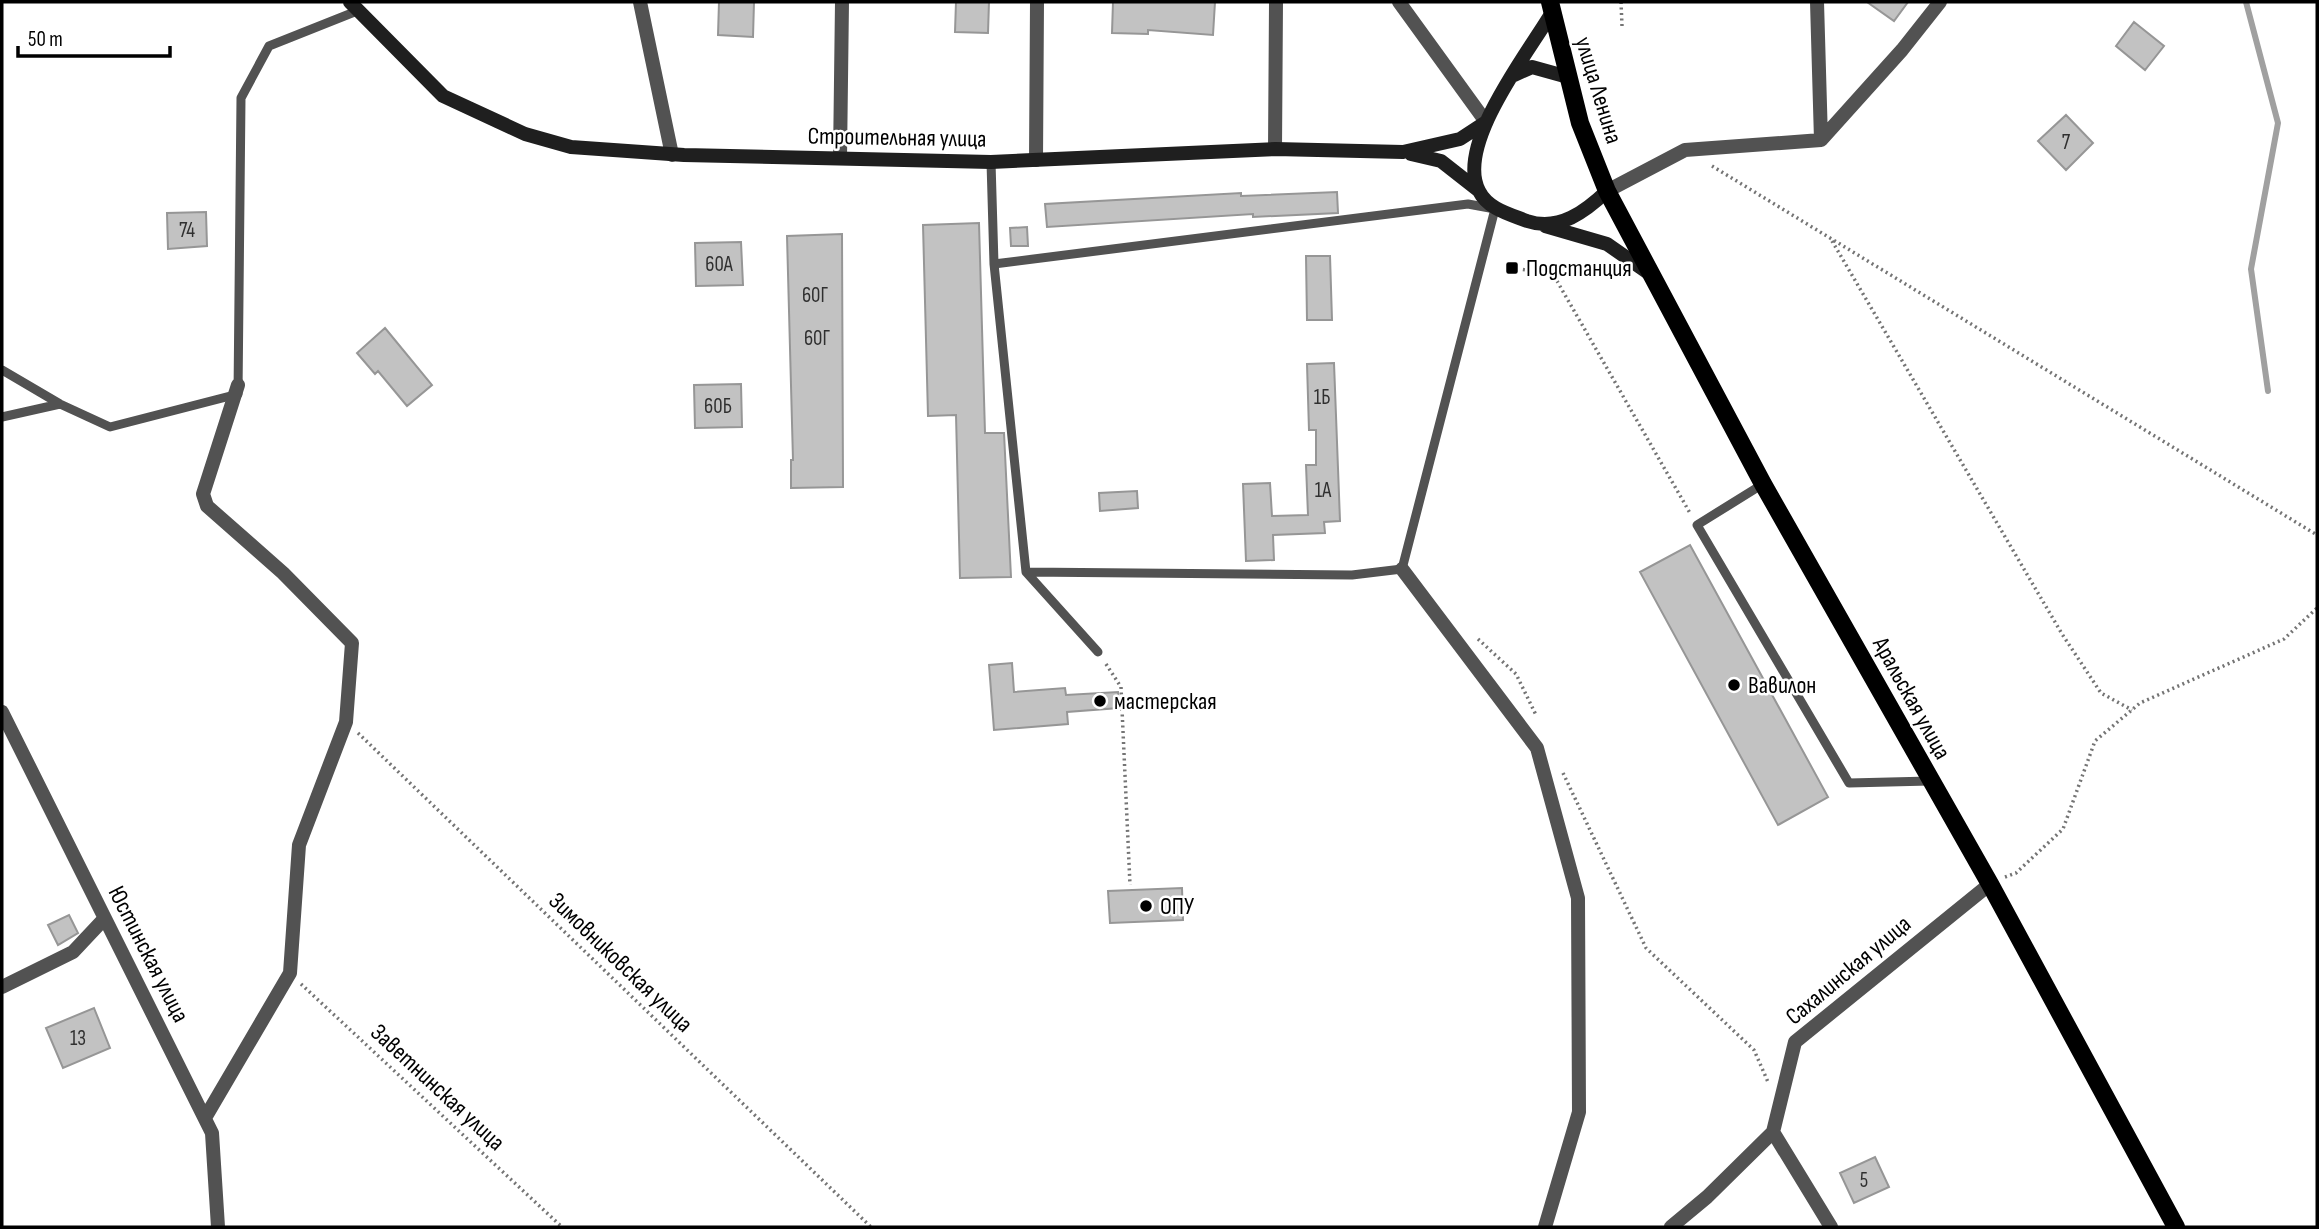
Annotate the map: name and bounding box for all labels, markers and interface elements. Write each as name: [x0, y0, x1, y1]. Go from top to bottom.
scale bar: [18, 14, 170, 58]
text: 50 m: [28, 27, 63, 52]
street label: улица Ленина: [1569, 33, 1628, 147]
street label: Строительная улица: [807, 121, 987, 154]
house number: 7: [2062, 130, 2071, 155]
house number: 74: [179, 218, 195, 243]
house number: 60А: [705, 252, 734, 277]
place label: Подстанция: [1526, 254, 1632, 283]
marker: Подстанция: [1504, 260, 1520, 276]
house number: 60Г: [802, 283, 828, 308]
house number: 60Г: [804, 326, 830, 351]
house number: 1Б: [1314, 385, 1330, 410]
house number: 60Б: [704, 394, 732, 419]
house number: 1А: [1315, 478, 1332, 503]
street label: Аральская улица: [1866, 631, 1957, 764]
place label: Вавилон: [1748, 671, 1816, 700]
marker: Вавилон: [1726, 677, 1742, 693]
place label: мастерская: [1114, 687, 1217, 716]
marker: мастерская: [1092, 693, 1108, 709]
street label: Юстинская улица: [102, 881, 195, 1027]
street label: Зимовниковская улица: [543, 886, 699, 1038]
place label: ОПУ: [1160, 892, 1194, 921]
marker: ОПУ: [1138, 898, 1154, 914]
street label: Сахалинская улица: [1780, 910, 1917, 1031]
street label: Заветнинская улица: [365, 1018, 511, 1157]
house number: 13: [70, 1026, 86, 1051]
house number: 5: [1860, 1168, 1868, 1193]

